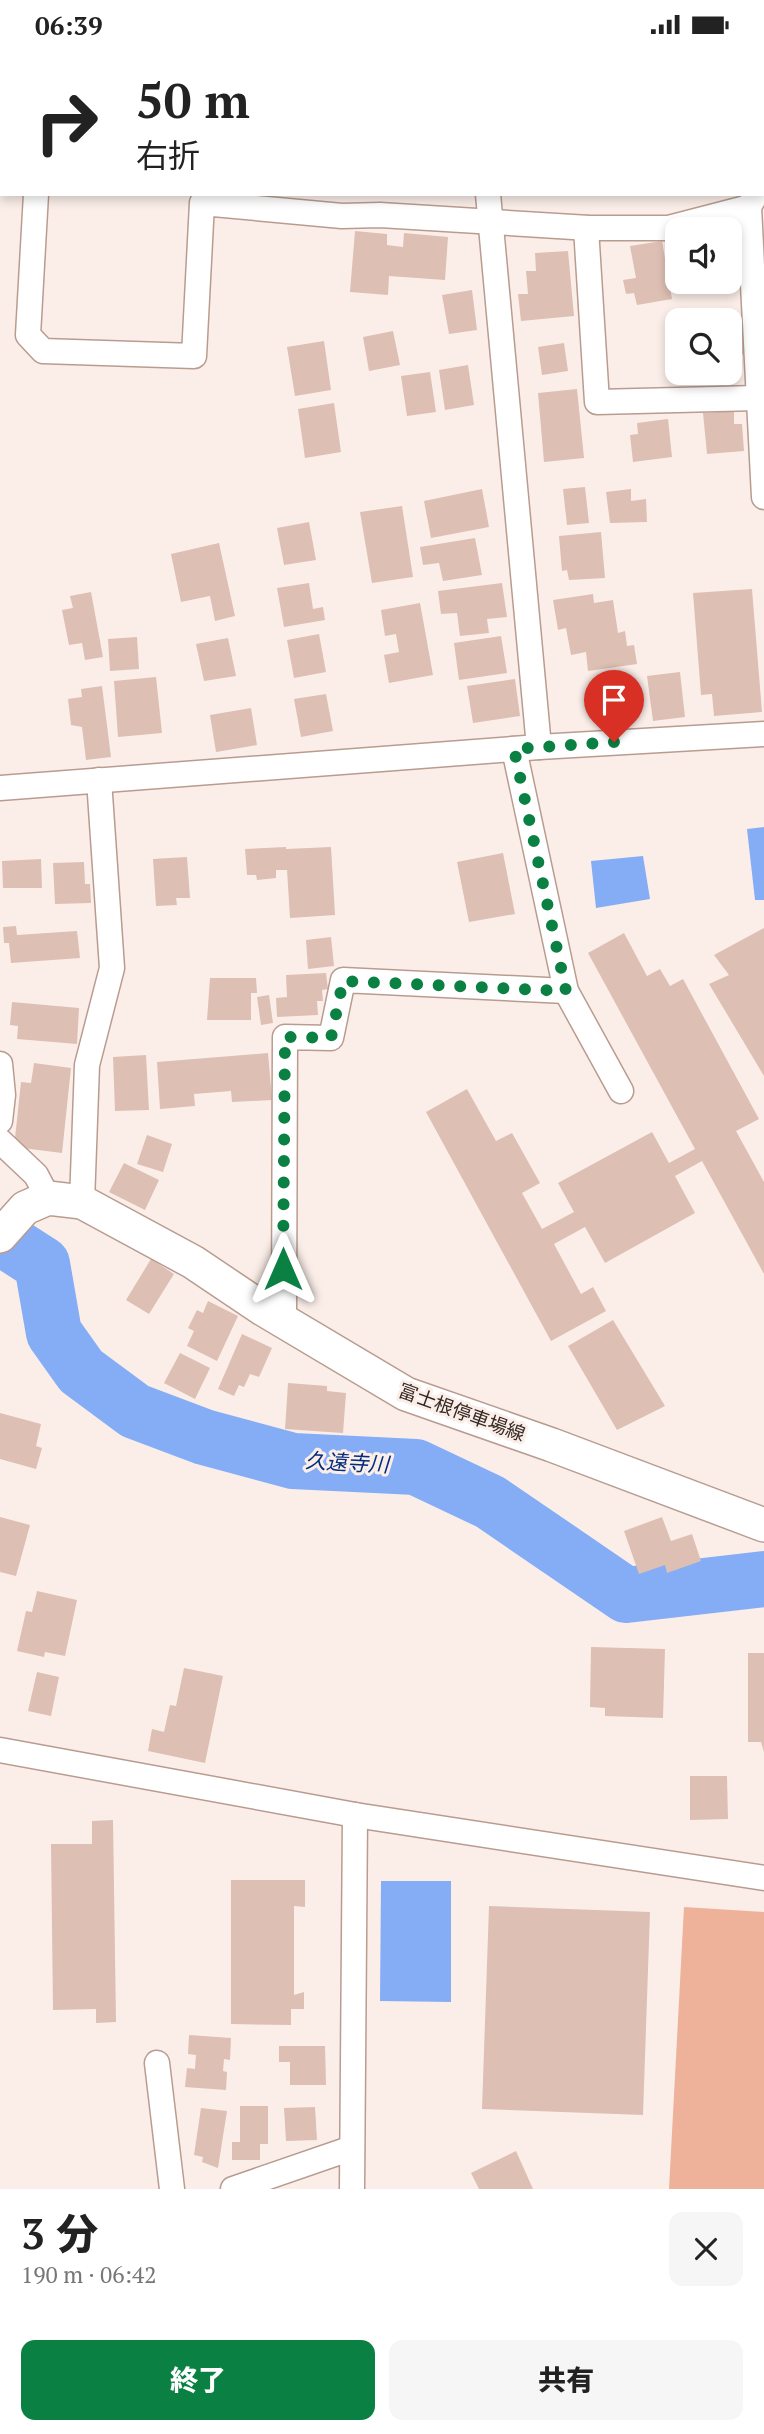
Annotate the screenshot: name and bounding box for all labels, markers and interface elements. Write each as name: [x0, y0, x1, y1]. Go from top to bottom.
text: 06:39: [35, 8, 103, 42]
text: 50 m: [136, 67, 250, 132]
icon: right: [21, 77, 112, 168]
text: 右折: [136, 134, 200, 176]
map controls: [665, 217, 742, 385]
button: sound: [665, 217, 742, 294]
button: search: [665, 308, 742, 385]
pin: [584, 670, 644, 742]
icon: arrive: [595, 681, 633, 719]
position arrow: [246, 1232, 320, 1306]
street label: 富士根停車場線: [395, 1377, 529, 1446]
water label: 久遠寺川: [304, 1446, 392, 1478]
text: 3 分: [21, 2205, 98, 2261]
button: close: [669, 2212, 743, 2286]
text: 190 m · 06:42: [21, 2259, 156, 2290]
button: 終了: [21, 2340, 375, 2420]
button: 共有: [389, 2340, 743, 2420]

